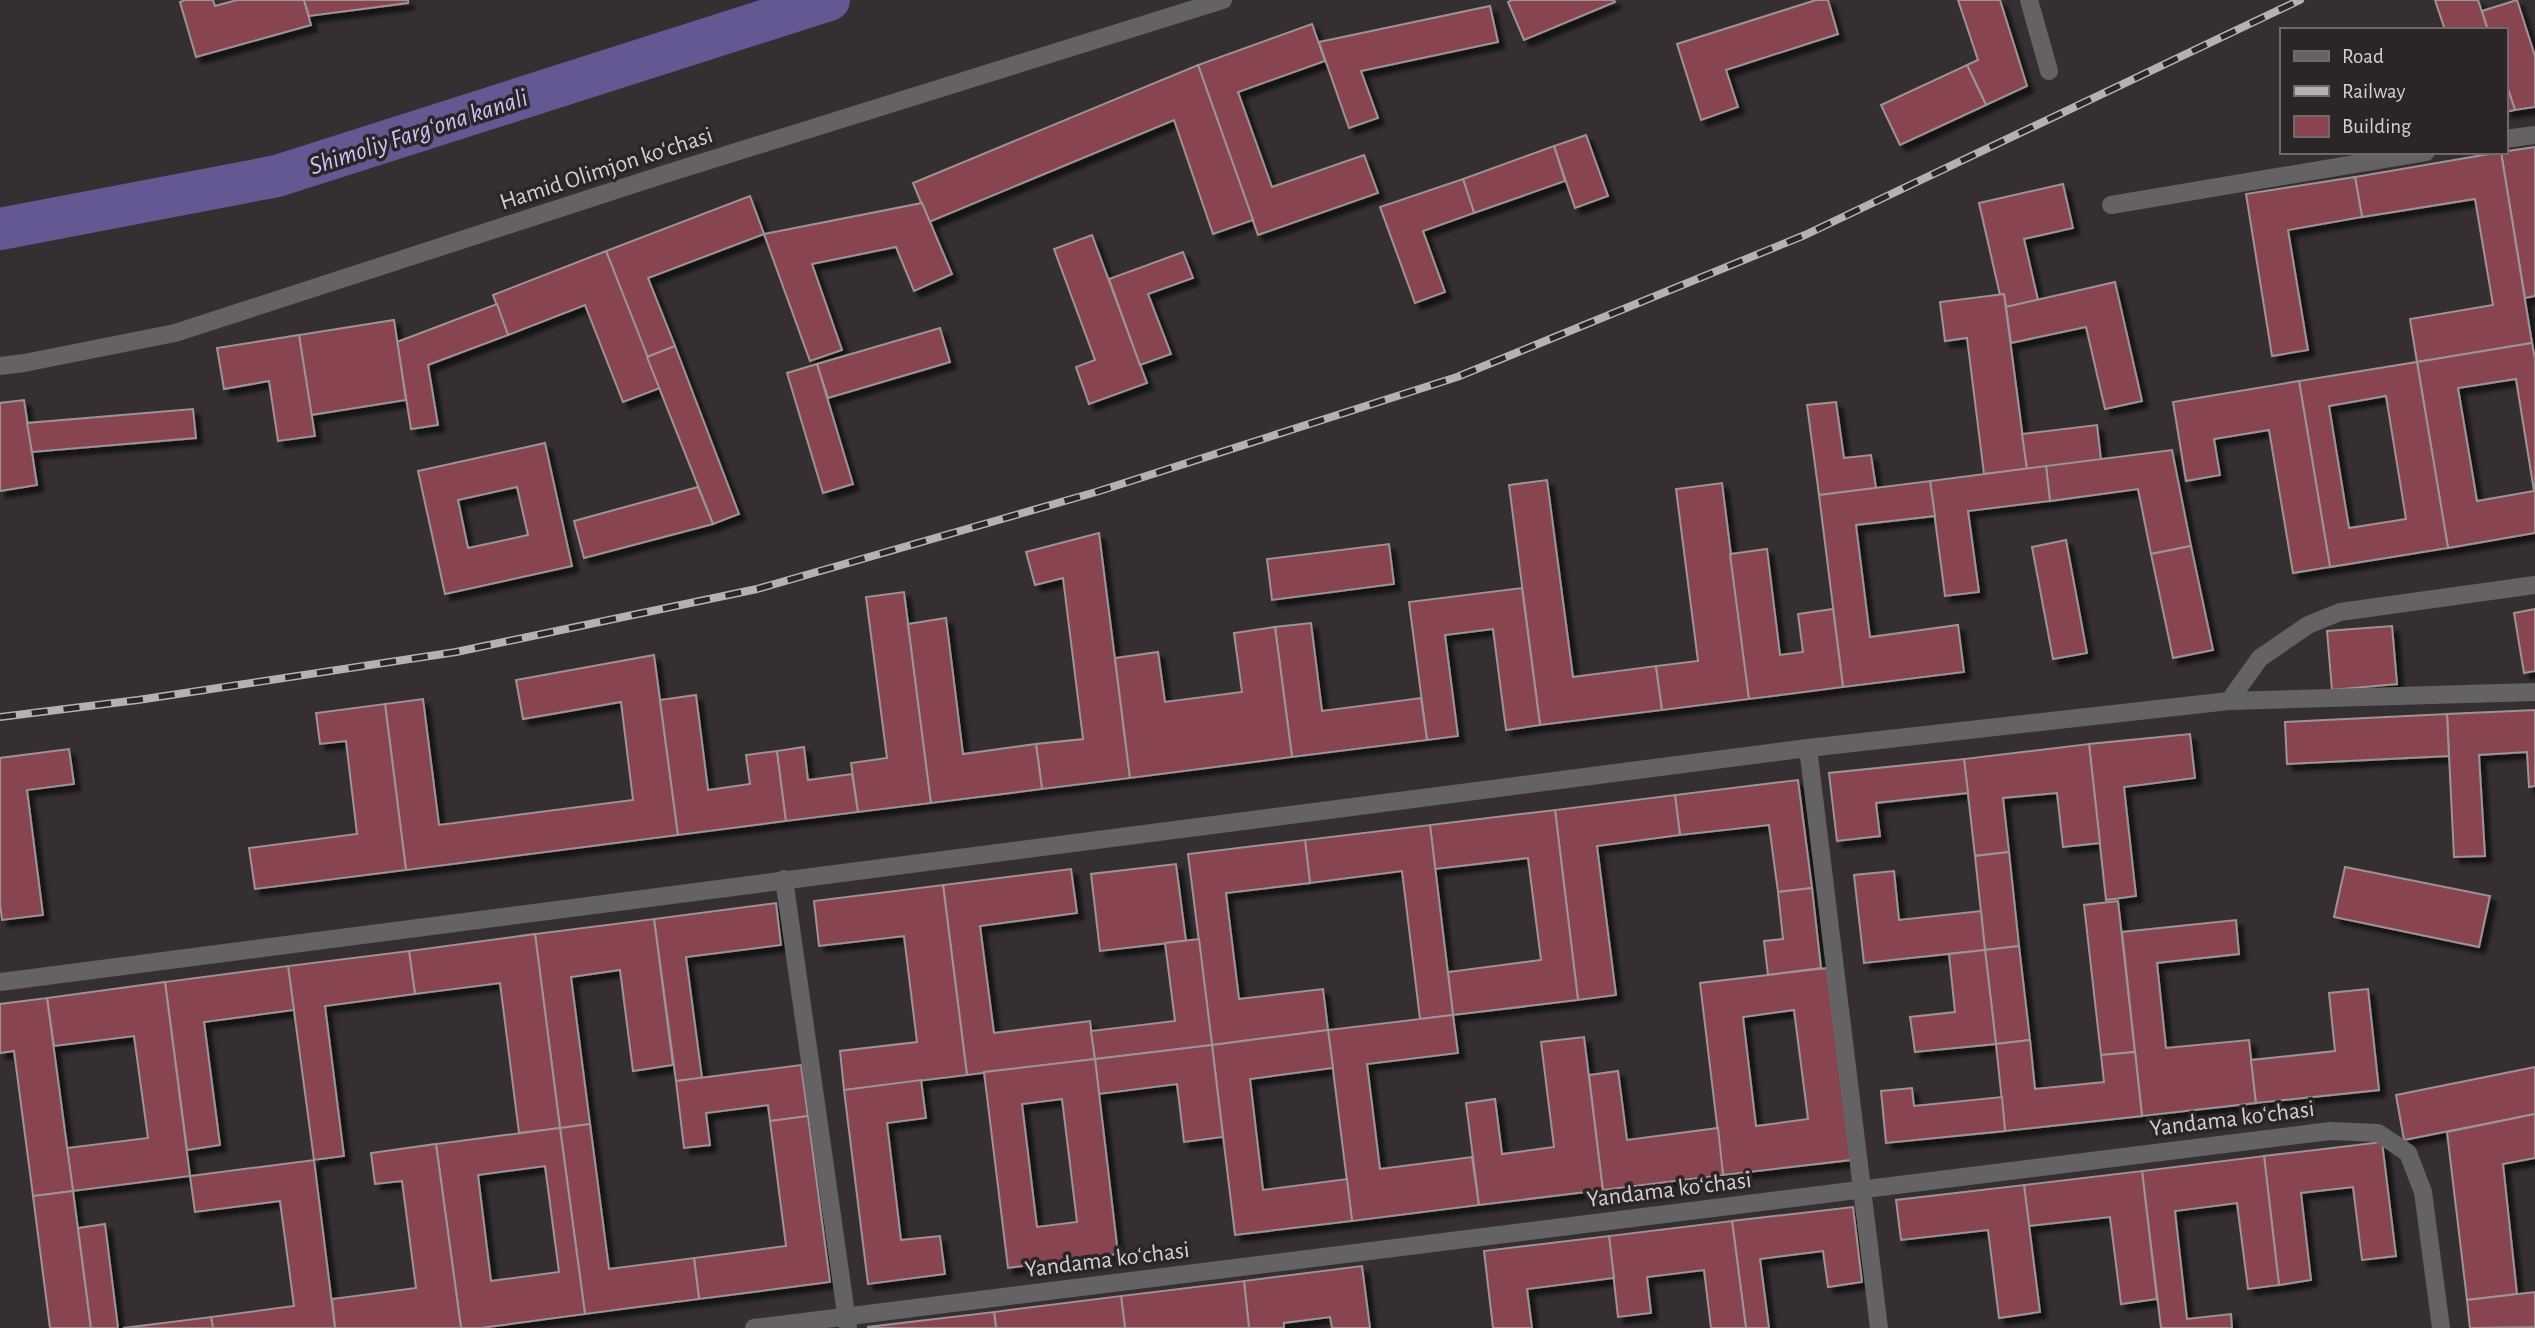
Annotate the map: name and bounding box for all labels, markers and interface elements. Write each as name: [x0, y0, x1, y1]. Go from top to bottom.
legend: [2280, 28, 2507, 154]
text: Road: [2342, 46, 2384, 67]
text: Railway: [2342, 81, 2405, 102]
water label: Shimoliy Fargʻona kanali: [306, 84, 531, 179]
text: Building: [2342, 116, 2412, 137]
street label: Hamid Olimjon koʻchasi: [497, 123, 716, 215]
street label: Yandama koʻchasi: [2148, 1097, 2316, 1141]
street label: Yandama koʻchasi: [1585, 1168, 1753, 1212]
street label: Yandama koʻchasi: [1023, 1238, 1191, 1282]

